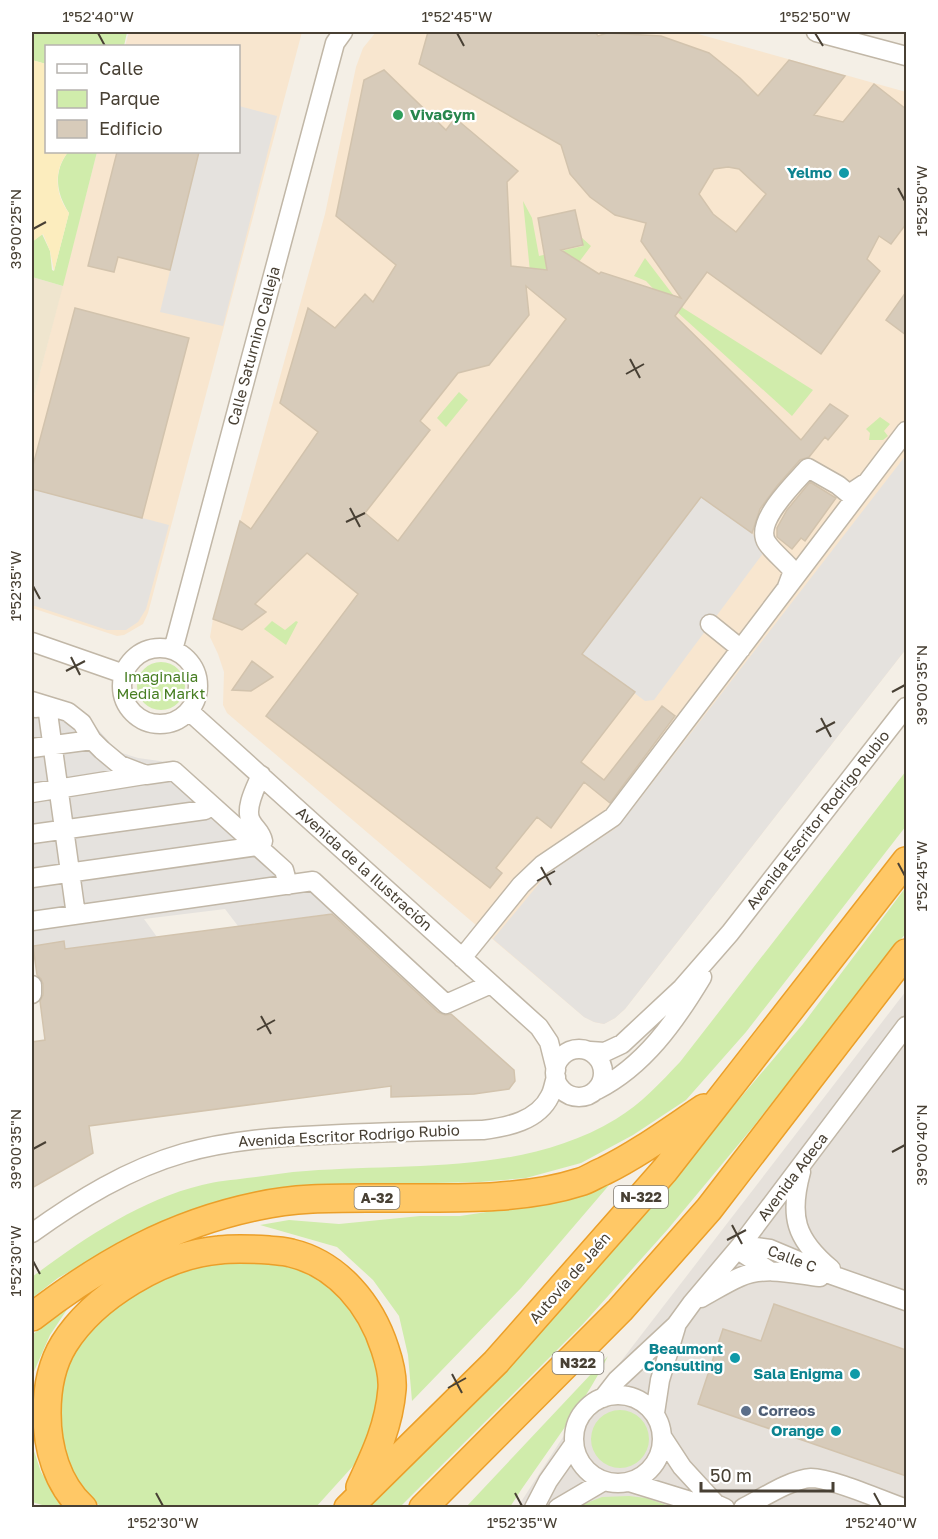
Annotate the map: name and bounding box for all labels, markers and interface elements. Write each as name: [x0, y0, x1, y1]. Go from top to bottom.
text: 1°52'40"W: [62, 7, 134, 25]
text: 1°52'45"W: [421, 7, 493, 25]
text: 1°52'50"W: [779, 7, 851, 25]
legend: [45, 45, 240, 153]
text: Calle: [99, 57, 143, 79]
text: Parque: [99, 87, 160, 109]
place label: VivaGym: [410, 105, 475, 123]
marker: VivaGym: [391, 108, 405, 122]
text: Edificio: [99, 117, 163, 139]
place label: Yelmo: [787, 163, 832, 181]
text: 1°52'50"W: [912, 165, 930, 237]
marker: Yelmo: [837, 166, 851, 180]
text: 39°00'25"N: [6, 189, 24, 269]
street label: Calle Saturnino Calleja: [223, 264, 283, 427]
text: 1°52'35"W: [6, 551, 24, 621]
text: 39°00'35"N: [912, 645, 930, 725]
park label: Imaginalia Media Markt: [116, 667, 206, 702]
street label: Avenida Escritor Rodrigo Rubio: [742, 726, 893, 912]
street label: Avenida de la Ilustración: [293, 803, 436, 934]
text: 1°52'45"W: [912, 840, 930, 912]
text: 39°00'40"N: [912, 1104, 930, 1186]
text: 39°00'35"N: [6, 1109, 24, 1189]
street label: Avenida Escritor Rodrigo Rubio: [238, 1120, 460, 1150]
street label: Avenida Adeca: [753, 1129, 831, 1224]
road number: N-322: [614, 1186, 668, 1208]
road number: A-32: [354, 1187, 400, 1209]
text: 1°52'30"W: [6, 1225, 24, 1297]
street label: Autovía de Jaén: [525, 1228, 614, 1326]
street label: Calle C: [765, 1241, 819, 1276]
place label: Beaumont Consulting: [644, 1339, 723, 1374]
marker: Beaumont Consulting: [728, 1351, 742, 1365]
road number: N322: [552, 1352, 604, 1374]
place label: Sala Enigma: [753, 1364, 843, 1382]
marker: Sala Enigma: [848, 1367, 862, 1381]
place label: Correos: [758, 1401, 815, 1419]
marker: Correos: [739, 1404, 753, 1418]
place label: Orange: [771, 1421, 824, 1439]
marker: Orange: [829, 1424, 843, 1438]
scale bar: [701, 1455, 833, 1493]
text: 50 m: [710, 1464, 752, 1486]
text: 1°52'30"W: [127, 1513, 199, 1531]
text: 1°52'35"W: [487, 1513, 557, 1531]
text: 1°52'40"W: [845, 1513, 917, 1531]

